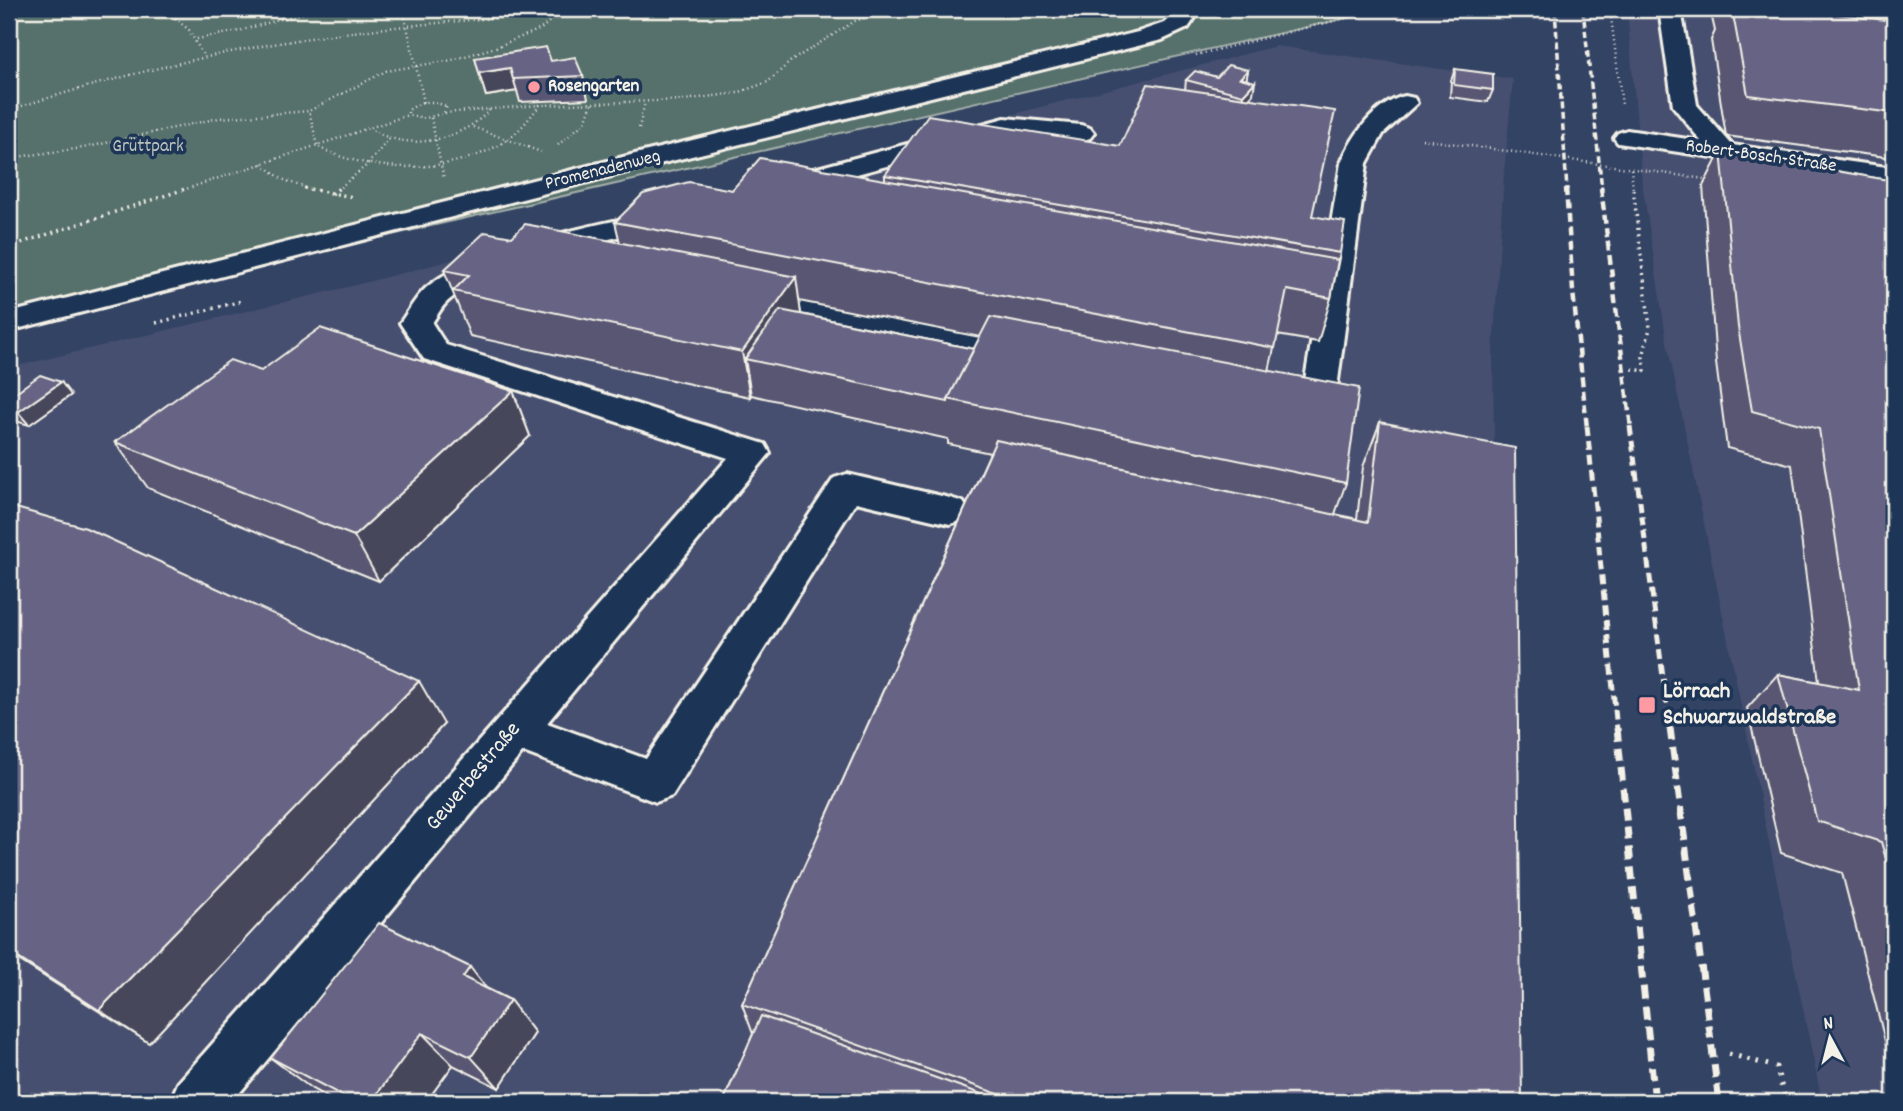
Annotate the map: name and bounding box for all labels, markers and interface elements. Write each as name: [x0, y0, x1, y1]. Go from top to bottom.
place label: Rosengarten: [548, 74, 639, 101]
marker: Rosengarten: [526, 79, 542, 95]
street label: Robert-Bosch-Straße: [1684, 133, 1838, 181]
park label: Grüttpark: [112, 134, 184, 161]
street label: Promenadenweg: [542, 144, 664, 198]
place label: Lörrach Schwarzwaldstraße: [1663, 676, 1836, 735]
marker: Lörrach Schwarzwaldstraße: [1637, 695, 1657, 715]
street label: Gewerbestraße: [418, 715, 530, 839]
north arrow: [1794, 1002, 1864, 1072]
text: N: [1822, 1011, 1835, 1039]

